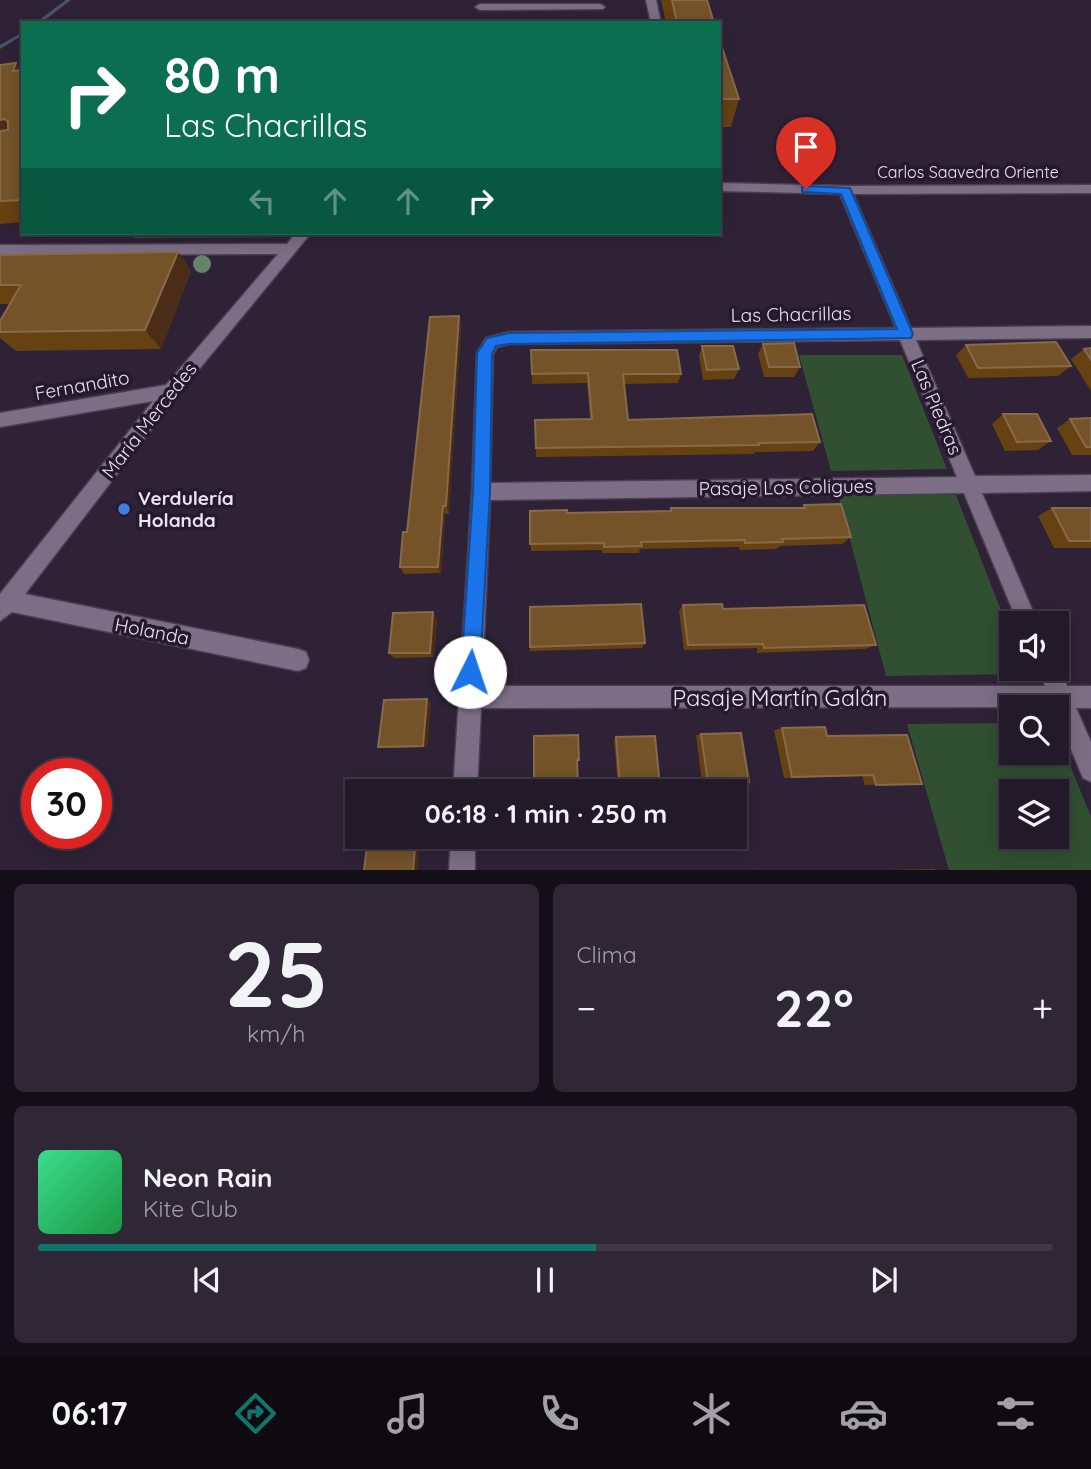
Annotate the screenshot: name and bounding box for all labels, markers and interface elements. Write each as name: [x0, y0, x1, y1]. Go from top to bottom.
text: 80 m: [164, 44, 280, 105]
icon: right: [49, 49, 140, 140]
text: Las Chacrillas: [164, 105, 368, 145]
pin: [776, 117, 836, 189]
icon: arrive: [787, 128, 825, 166]
street label: Carlos Saavedra Oriente: [877, 162, 1059, 182]
icon: left: [243, 182, 281, 220]
icon: ahead: [316, 182, 354, 220]
icon: ahead: [389, 182, 427, 220]
icon: right: [462, 182, 500, 220]
street label: Las Chacrillas: [730, 301, 852, 327]
street label: Las Piedras: [906, 356, 968, 458]
street label: María Mercedes: [96, 357, 202, 483]
street label: Fernandito: [33, 365, 131, 405]
street label: Pasaje Los Coligues: [699, 473, 874, 501]
place label: Verdulería Holanda: [138, 486, 234, 532]
marker: Verdulería Holanda: [116, 501, 132, 517]
map controls: [999, 611, 1069, 849]
button: sound: [999, 611, 1069, 681]
street label: Holanda: [113, 612, 191, 650]
position arrow: [433, 635, 507, 709]
street label: Pasaje Martín Galán: [673, 683, 887, 712]
button: search: [999, 695, 1069, 765]
speed limit sign: 30: [21, 758, 112, 849]
button: layers: [999, 779, 1069, 849]
text: 06:18 · 1 min · 250 m: [425, 797, 667, 830]
text: 25: [224, 916, 328, 1030]
text: Clima: [577, 940, 637, 969]
text: 22°: [774, 975, 854, 1040]
text: −: [577, 984, 596, 1032]
text: +: [1032, 984, 1053, 1032]
text: km/h: [247, 1019, 305, 1048]
text: Neon Rain: [143, 1161, 272, 1194]
text: Kite Club: [143, 1194, 238, 1223]
icon: previous: [188, 1261, 226, 1299]
icon: pause: [526, 1261, 564, 1299]
icon: next: [865, 1261, 903, 1299]
icon: directions: [231, 1389, 280, 1438]
icon: music: [383, 1389, 432, 1438]
icon: phone: [535, 1389, 584, 1438]
icon: climate: [687, 1389, 736, 1438]
icon: car: [839, 1389, 888, 1438]
icon: filters: [991, 1389, 1040, 1438]
text: 06:17: [51, 1393, 128, 1433]

